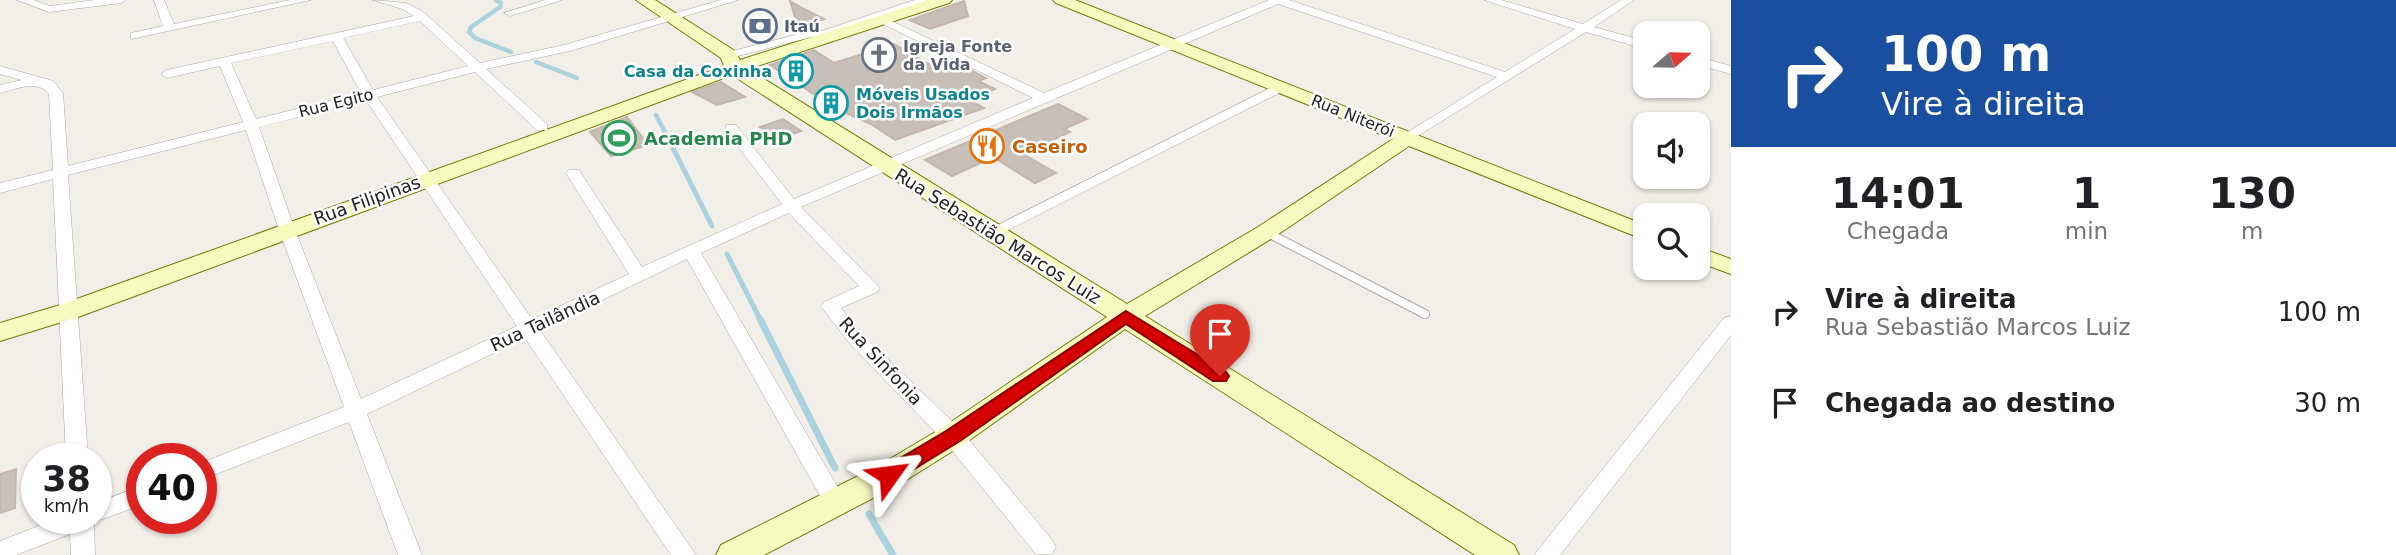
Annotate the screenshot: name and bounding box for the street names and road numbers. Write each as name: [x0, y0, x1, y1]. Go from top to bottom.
street label: Rua Egito: [297, 85, 375, 121]
street label: Rua Niterói: [1308, 91, 1398, 141]
street label: Rua Sebastião Marcos Luiz: [891, 164, 1105, 308]
street label: Rua Filipinas: [311, 171, 423, 229]
street label: Rua Tailândia: [487, 286, 603, 356]
street label: Rua Sinfonia: [835, 313, 927, 409]

